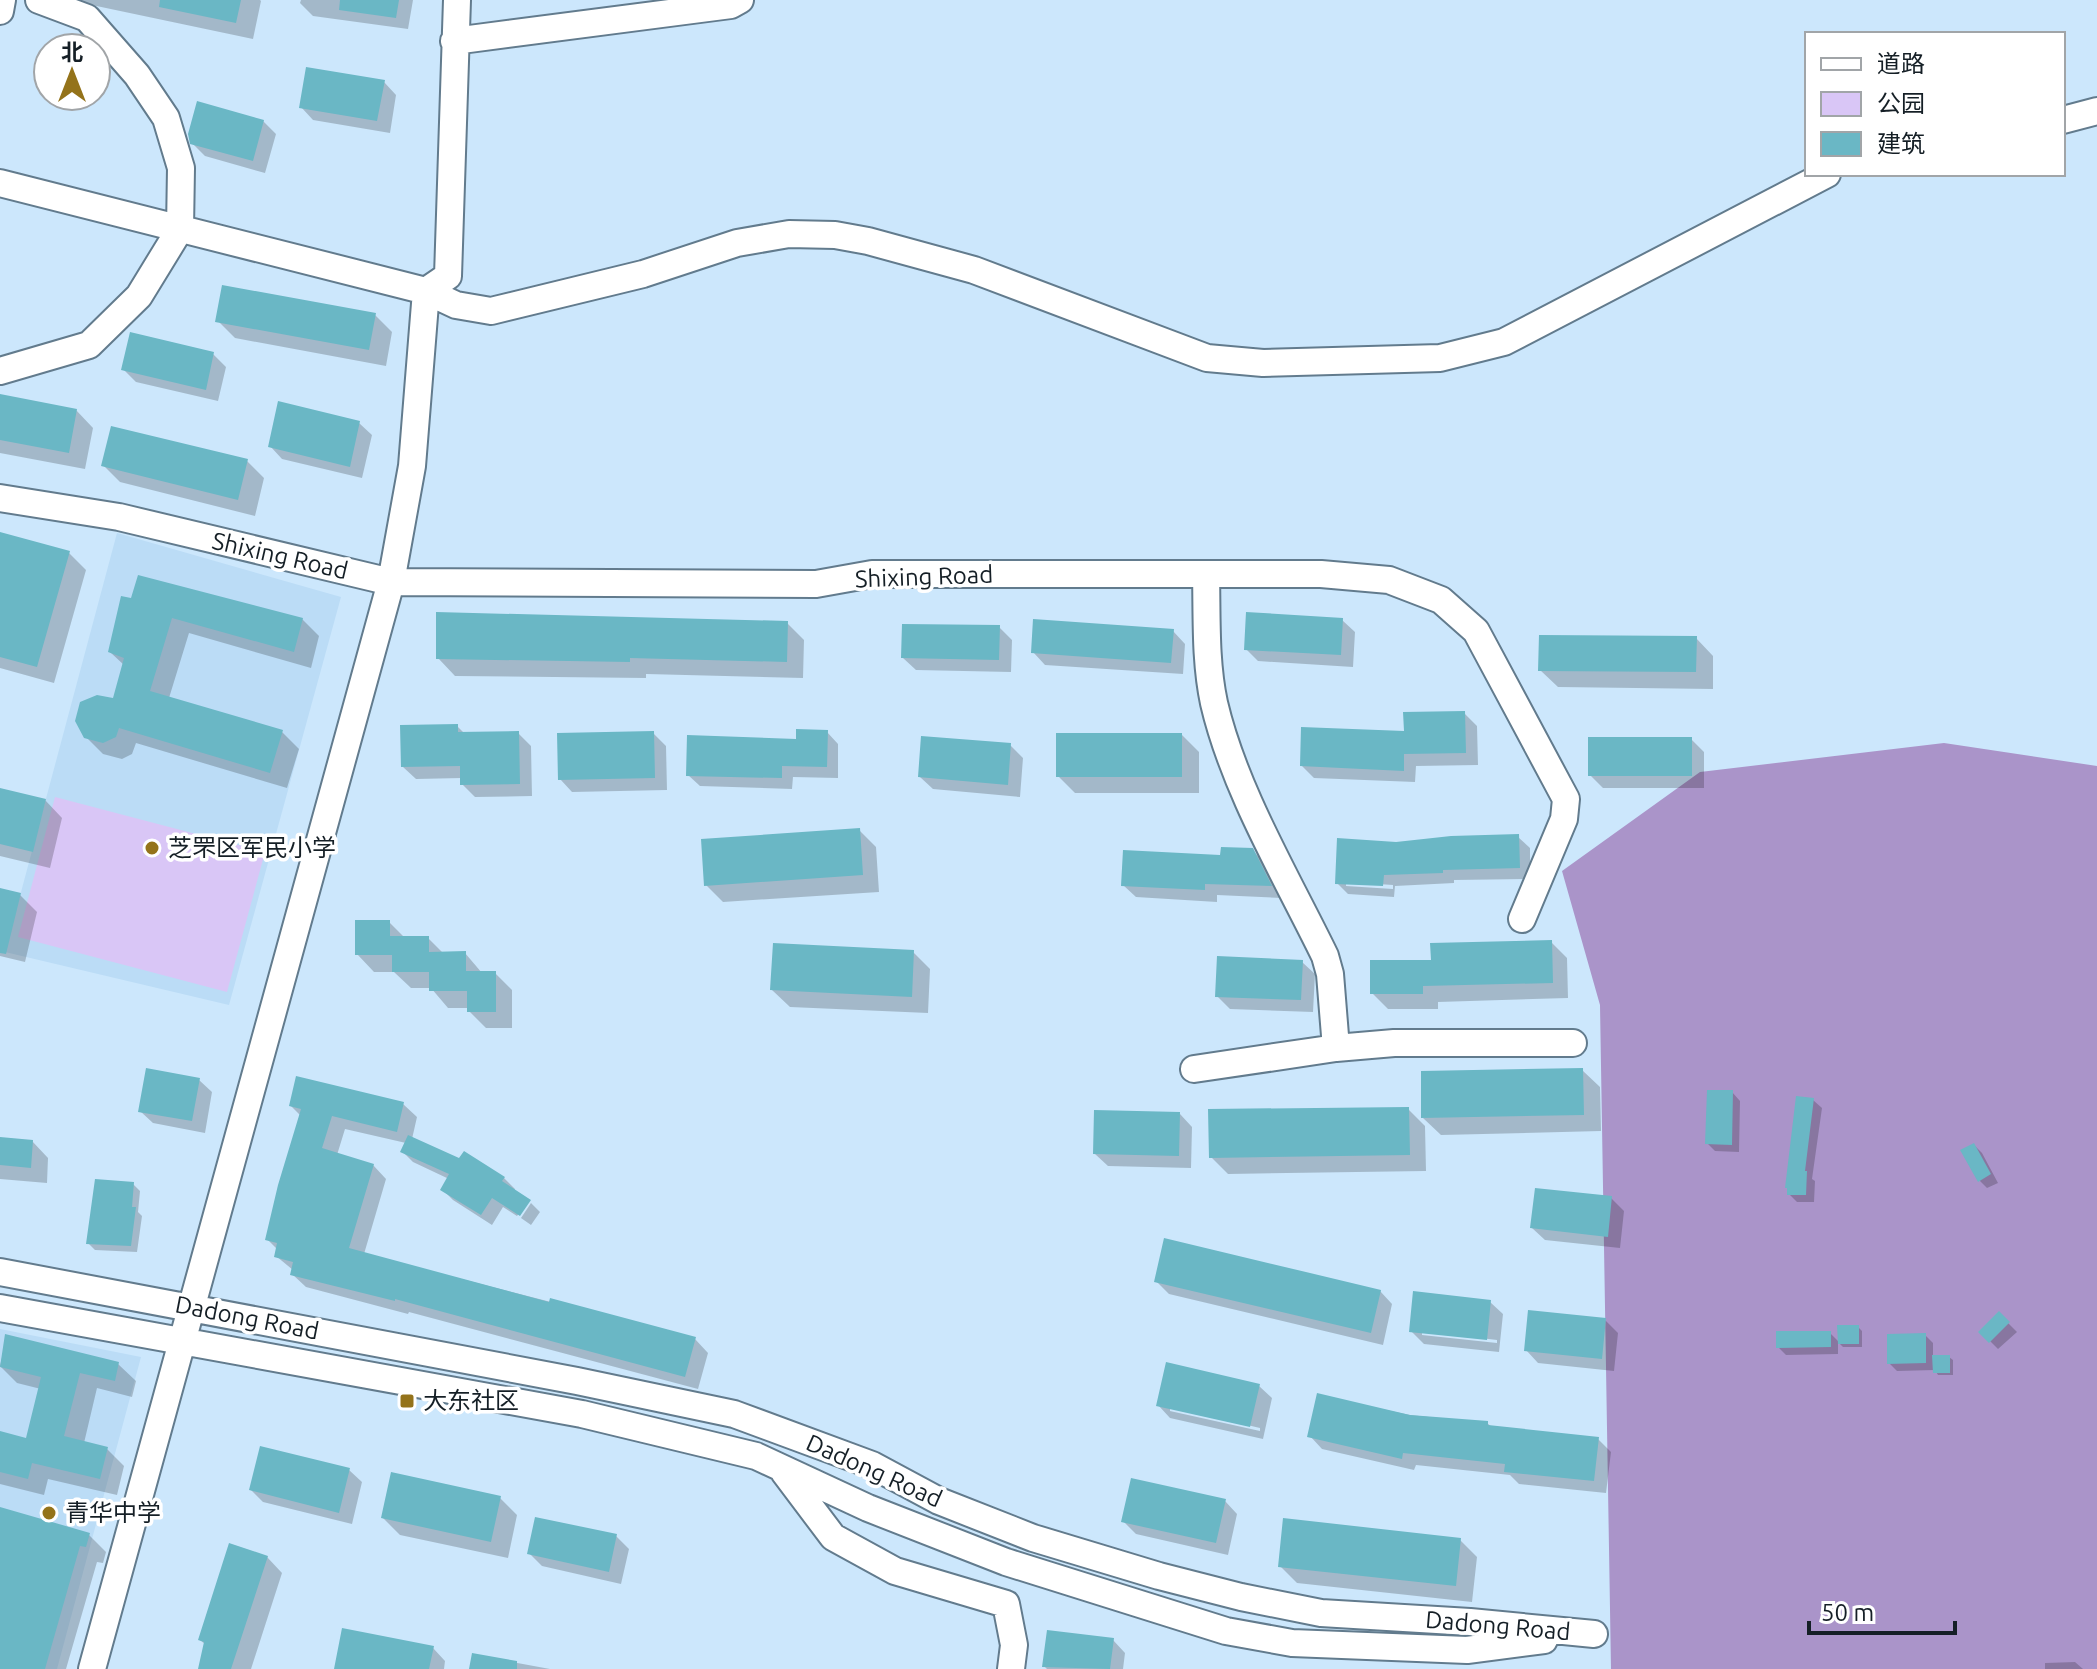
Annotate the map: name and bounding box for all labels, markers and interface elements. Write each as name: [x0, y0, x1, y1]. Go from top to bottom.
north arrow: [32, 32, 112, 112]
legend: [1805, 32, 2065, 176]
text: 北: [61, 39, 83, 64]
text: 道路: [1877, 50, 1925, 77]
text: 公园: [1877, 90, 1925, 117]
text: 建筑: [1877, 130, 1925, 157]
street label: Shixing Road: [210, 527, 351, 584]
street label: Shixing Road: [854, 561, 994, 592]
place label: 芝罘区军民小学: [168, 834, 336, 861]
marker: 芝罘区军民小学: [143, 839, 161, 857]
street label: Dadong Road: [173, 1290, 321, 1345]
place label: 大东社区: [423, 1387, 519, 1414]
marker: 大东社区: [398, 1392, 416, 1410]
street label: Dadong Road: [802, 1429, 946, 1513]
place label: 青华中学: [65, 1499, 161, 1526]
marker: 青华中学: [40, 1504, 58, 1522]
scale bar: [1809, 1585, 1955, 1635]
text: 50 m: [1821, 1599, 1874, 1626]
street label: Dadong Road: [1424, 1606, 1572, 1645]

